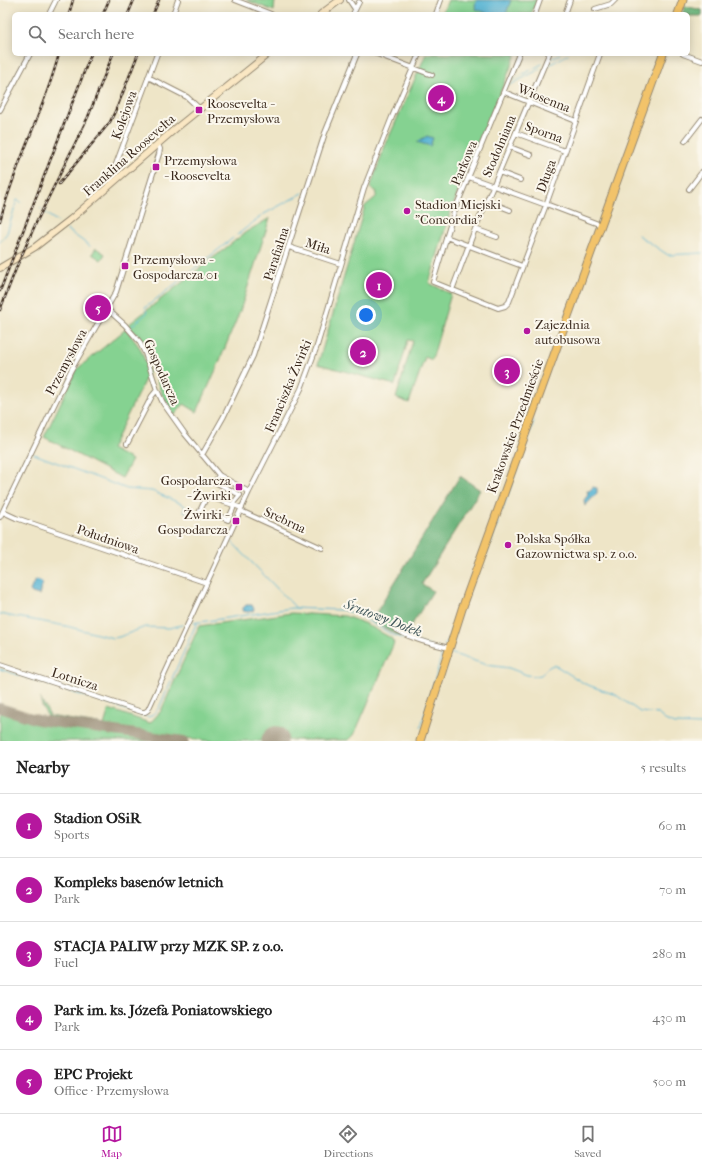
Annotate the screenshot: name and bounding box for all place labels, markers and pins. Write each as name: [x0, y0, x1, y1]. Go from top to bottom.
pin: 4: [428, 83, 454, 113]
place label: Roosevelta - Przemysłowa: [207, 96, 281, 126]
marker: Roosevelta - Przemysłowa: [194, 105, 204, 115]
place label: Przemysłowa - Roosevelta: [164, 153, 238, 183]
marker: Przemysłowa - Roosevelta: [151, 162, 161, 172]
place label: Stadion Miejski "Concordia": [415, 197, 501, 227]
marker: Stadion Miejski "Concordia": [402, 206, 412, 216]
place label: Przemysłowa - Gospodarcza 01: [133, 252, 218, 282]
marker: Przemysłowa - Gospodarcza 01: [120, 261, 130, 271]
pin: 1: [366, 270, 392, 300]
pin: 5: [85, 293, 111, 323]
place label: Zajezdnia autobusowa: [535, 317, 601, 347]
marker: Zajezdnia autobusowa: [522, 326, 532, 336]
pin: 2: [350, 337, 376, 367]
pin: 3: [494, 356, 520, 386]
place label: Gospodarcza - Żwirki: [161, 473, 232, 503]
marker: Gospodarcza - Żwirki: [234, 482, 244, 492]
place label: Żwirki - Gospodarcza: [158, 507, 230, 537]
marker: Żwirki - Gospodarcza: [231, 516, 241, 526]
place label: Polska Spółka Gazownictwa sp. z o.o.: [516, 531, 637, 561]
marker: Polska Spółka Gazownictwa sp. z o.o.: [503, 540, 513, 550]

